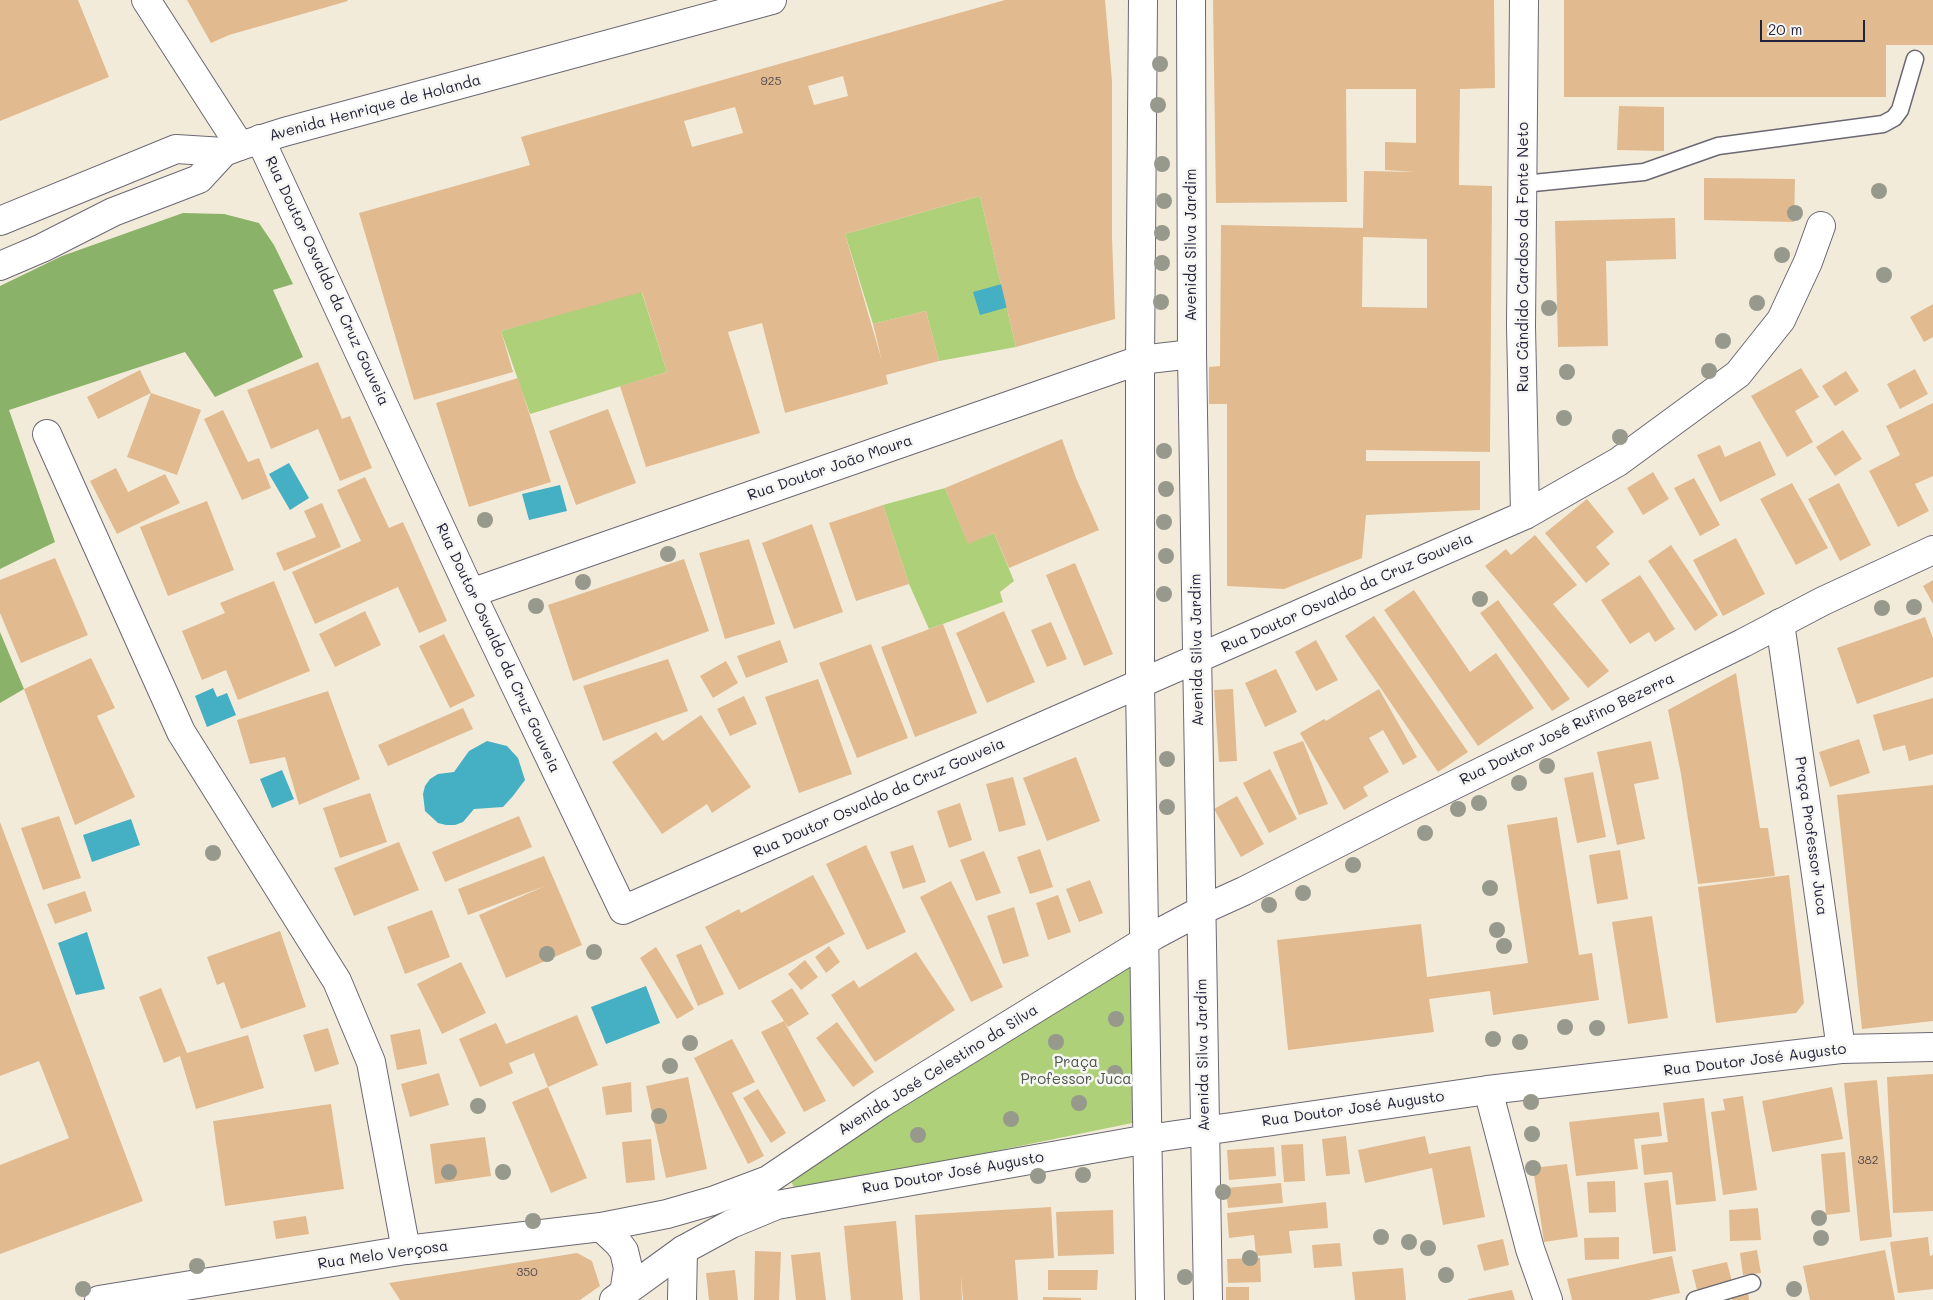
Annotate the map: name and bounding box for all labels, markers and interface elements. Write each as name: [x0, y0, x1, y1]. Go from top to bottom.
scale bar: [1763, 10, 1868, 42]
text: 20 m: [1768, 19, 1802, 39]
street label: Avenida Henrique de Holanda: [267, 71, 483, 145]
house number: 925: [761, 74, 781, 88]
street label: Rua Cândido Cardoso da Fonte Neto: [1514, 122, 1532, 392]
street label: Rua Doutor Osvaldo da Cruz Gouveia: [261, 153, 393, 409]
street label: Avenida Silva Jardim: [1182, 169, 1200, 321]
street label: Rua Doutor João Moura: [745, 431, 915, 505]
street label: Rua Doutor Osvaldo da Cruz Gouveia: [432, 520, 564, 776]
street label: Rua Doutor Osvaldo da Cruz Gouveia: [1219, 529, 1475, 657]
street label: Avenida Silva Jardim: [1187, 574, 1207, 726]
street label: Rua Doutor José Rufino Bezerra: [1457, 669, 1677, 789]
street label: Rua Doutor Osvaldo da Cruz Gouveia: [751, 734, 1007, 862]
street label: Praça Professor Juca: [1791, 755, 1831, 917]
street label: Avenida Silva Jardim: [1193, 979, 1213, 1131]
street label: Avenida José Celestino da Silva: [835, 1001, 1041, 1139]
street label: Rua Doutor José Augusto: [1663, 1040, 1847, 1080]
park label: Praça Professor Juca: [1020, 1053, 1132, 1088]
street label: Rua Doutor José Augusto: [1261, 1087, 1445, 1131]
street label: Rua Doutor José Augusto: [861, 1148, 1045, 1198]
house number: 382: [1858, 1153, 1878, 1167]
street label: Rua Melo Verçosa: [317, 1237, 449, 1273]
house number: 350: [516, 1265, 538, 1279]

